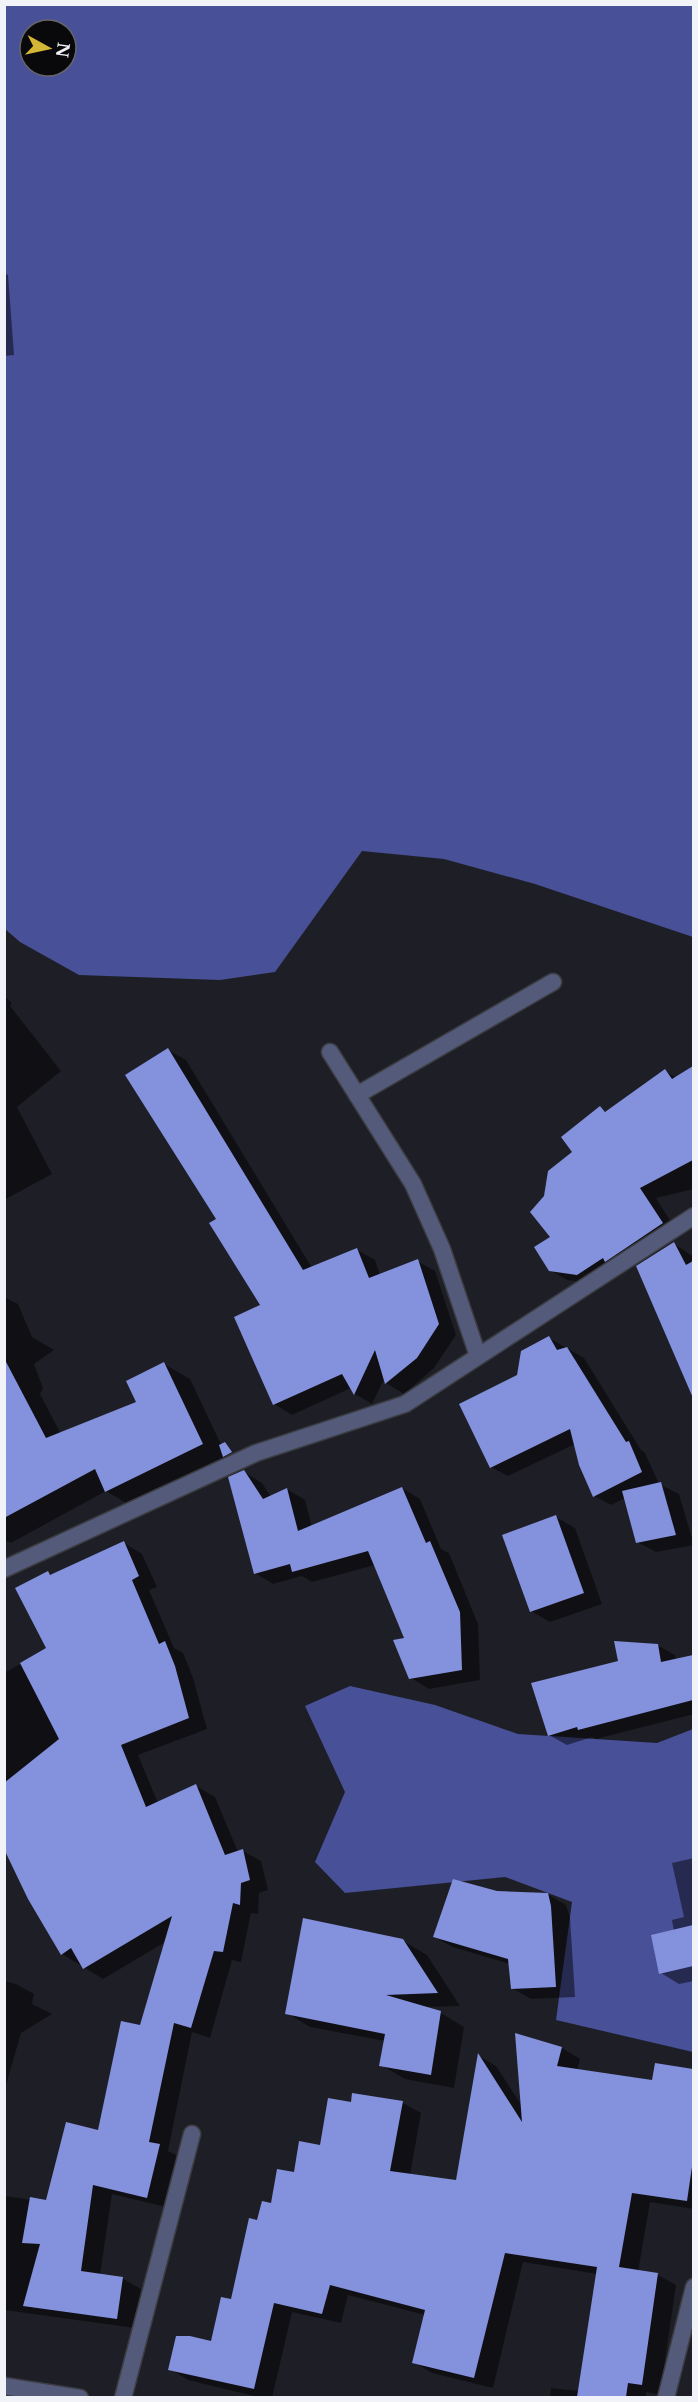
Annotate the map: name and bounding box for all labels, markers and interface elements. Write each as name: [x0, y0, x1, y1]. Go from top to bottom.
north arrow: [18, 18, 78, 78]
text: N: [52, 41, 74, 59]

